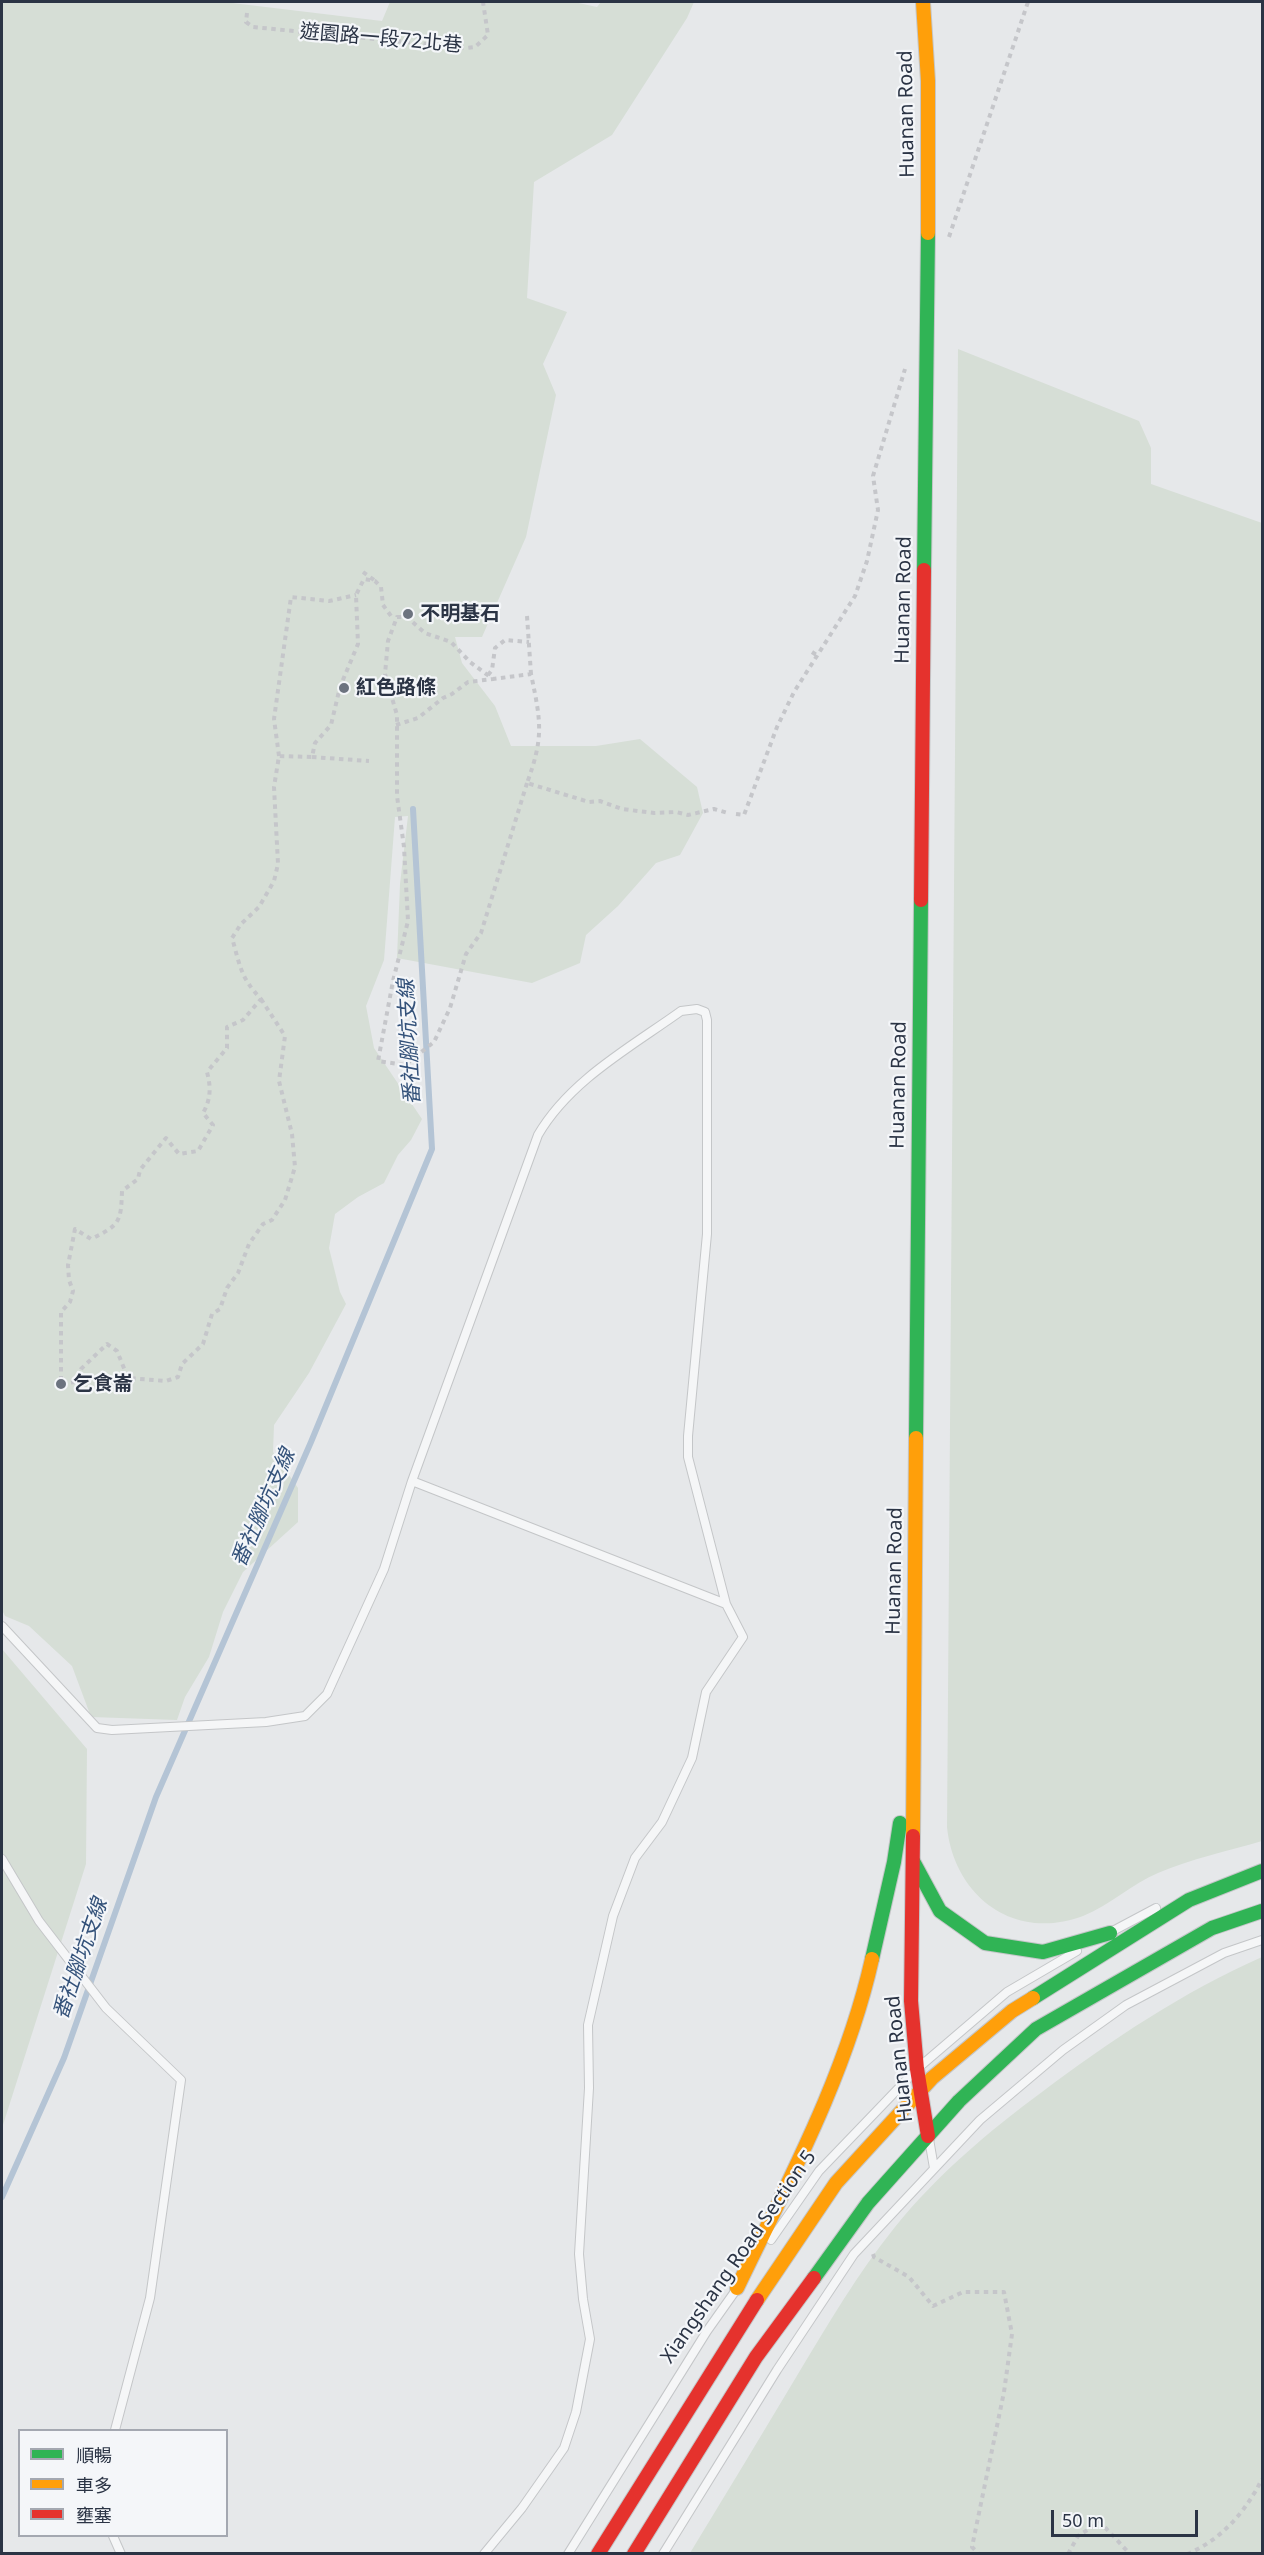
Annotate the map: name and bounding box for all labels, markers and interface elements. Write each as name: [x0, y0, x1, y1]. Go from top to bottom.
street label: 遊園路一段72北巷: [299, 20, 463, 58]
street label: Huanan Road: [894, 50, 920, 178]
street label: Huanan Road: [891, 536, 917, 664]
place label: 不明基石: [420, 602, 500, 626]
marker: 不明基石: [401, 607, 415, 621]
place label: 紅色路條: [356, 676, 436, 700]
marker: 紅色路條: [337, 681, 351, 695]
water label: 番社腳坑支線: [394, 978, 426, 1106]
street label: Huanan Road: [886, 1021, 912, 1149]
place label: 乞食崙: [73, 1372, 133, 1396]
marker: 乞食崙: [54, 1377, 68, 1391]
water label: 番社腳坑支線: [227, 1445, 301, 1571]
street label: Huanan Road: [882, 1507, 908, 1635]
water label: 番社腳坑支線: [49, 1895, 113, 2023]
street label: Huanan Road: [881, 1994, 919, 2124]
street label: Xiangshang Road Section 5: [656, 2146, 822, 2368]
legend: [18, 2429, 228, 2537]
text: 順暢: [76, 2443, 112, 2467]
text: 車多: [76, 2473, 112, 2497]
scale bar: [1054, 2498, 1201, 2536]
text: 壅塞: [76, 2503, 112, 2527]
text: 50 m: [1062, 2508, 1104, 2532]

